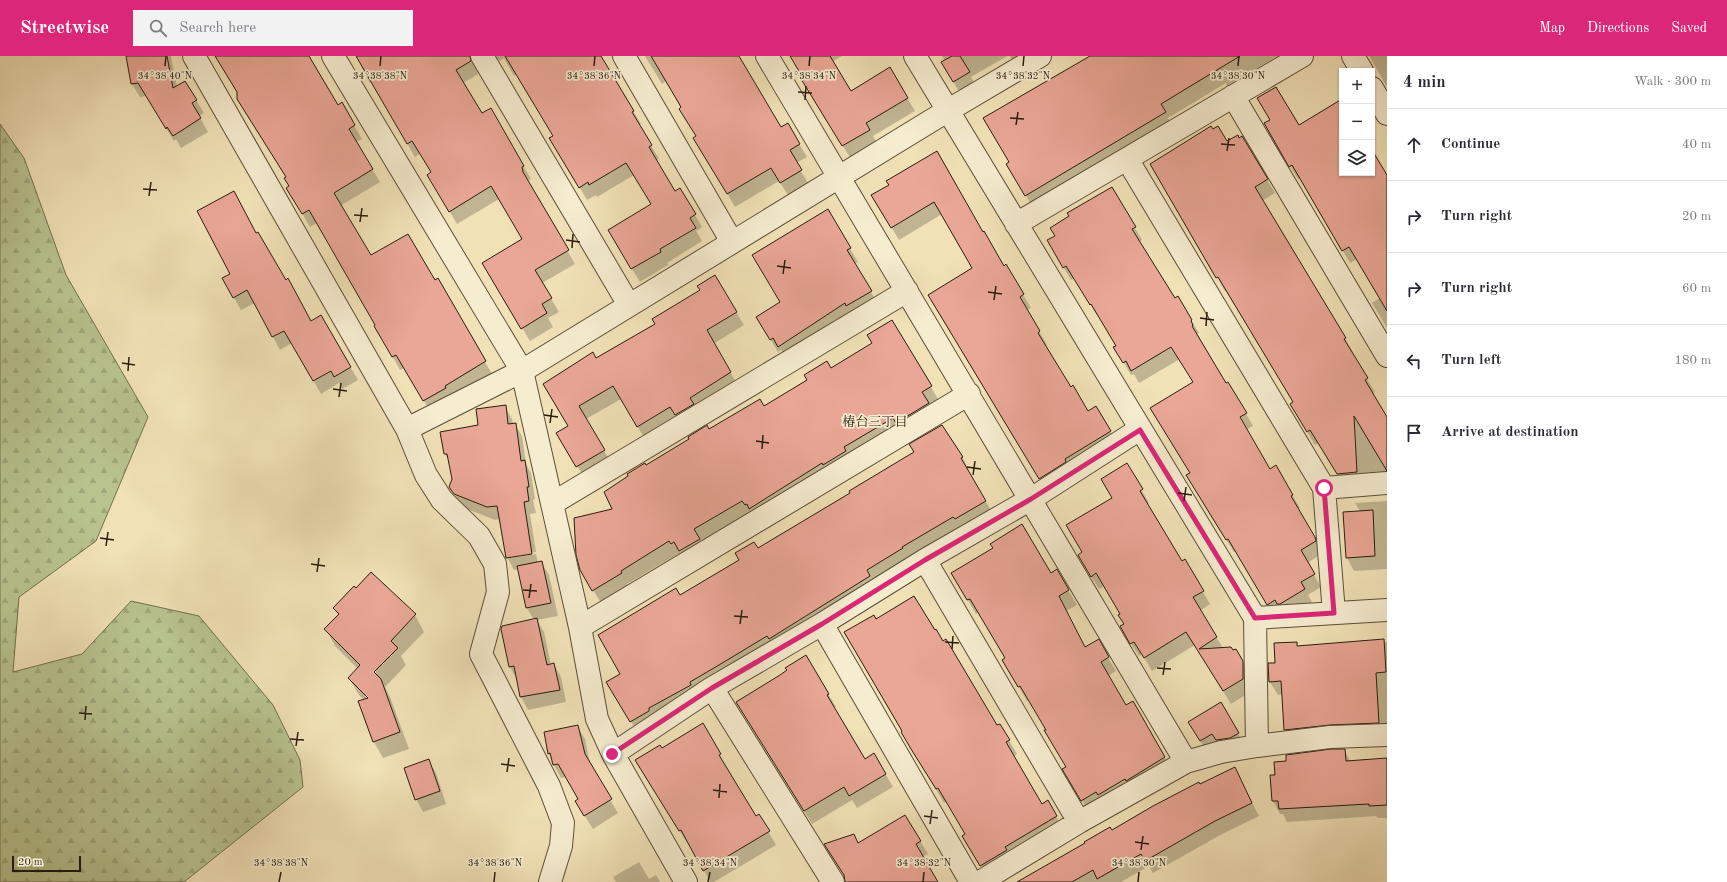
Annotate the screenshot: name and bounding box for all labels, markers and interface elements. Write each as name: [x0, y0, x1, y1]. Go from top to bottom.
search box: [133, 10, 413, 46]
icon: search: [147, 17, 169, 39]
text: Streetwise: [20, 19, 109, 38]
text: Search here: [179, 21, 256, 36]
text: Map: [1539, 21, 1565, 35]
text: Directions: [1587, 21, 1649, 35]
text: Saved: [1671, 21, 1707, 35]
map controls: [1339, 68, 1375, 176]
button: +: [1339, 68, 1375, 104]
text: 34°38'40"N: [138, 71, 193, 81]
text: 34°38'38"N: [353, 71, 408, 81]
text: 34°38'36"N: [567, 71, 622, 81]
text: 34°38'34"N: [782, 71, 837, 81]
text: 34°38'32"N: [996, 71, 1051, 81]
text: 34°38'30"N: [1211, 71, 1266, 81]
text: 4 min: [1403, 74, 1446, 91]
text: Walk · 300 m: [1634, 75, 1711, 88]
button: −: [1339, 104, 1375, 140]
icon: ahead: [1403, 134, 1425, 156]
text: Continue: [1441, 137, 1500, 152]
text: 40 m: [1682, 138, 1711, 151]
button: layers: [1339, 140, 1375, 176]
icon: right: [1403, 206, 1425, 228]
text: Turn right: [1441, 209, 1512, 224]
text: 20 m: [1682, 210, 1711, 223]
icon: right: [1403, 278, 1425, 300]
text: Turn right: [1441, 281, 1512, 296]
text: 60 m: [1682, 282, 1711, 295]
icon: left: [1403, 350, 1425, 372]
text: Turn left: [1441, 353, 1501, 368]
text: 180 m: [1674, 354, 1711, 367]
district label: 椿台三丁目: [842, 414, 908, 429]
icon: arrive: [1403, 422, 1425, 444]
text: Arrive at destination: [1441, 425, 1579, 440]
route start: [1315, 479, 1333, 497]
route end: [603, 745, 621, 763]
scale bar: [12, 854, 81, 873]
text: 20 m: [18, 857, 43, 868]
text: 34°38'38"N: [254, 858, 309, 868]
text: 34°38'36"N: [468, 858, 523, 868]
text: 34°38'34"N: [683, 858, 738, 868]
text: 34°38'32"N: [897, 858, 952, 868]
text: 34°38'30"N: [1112, 858, 1167, 868]

